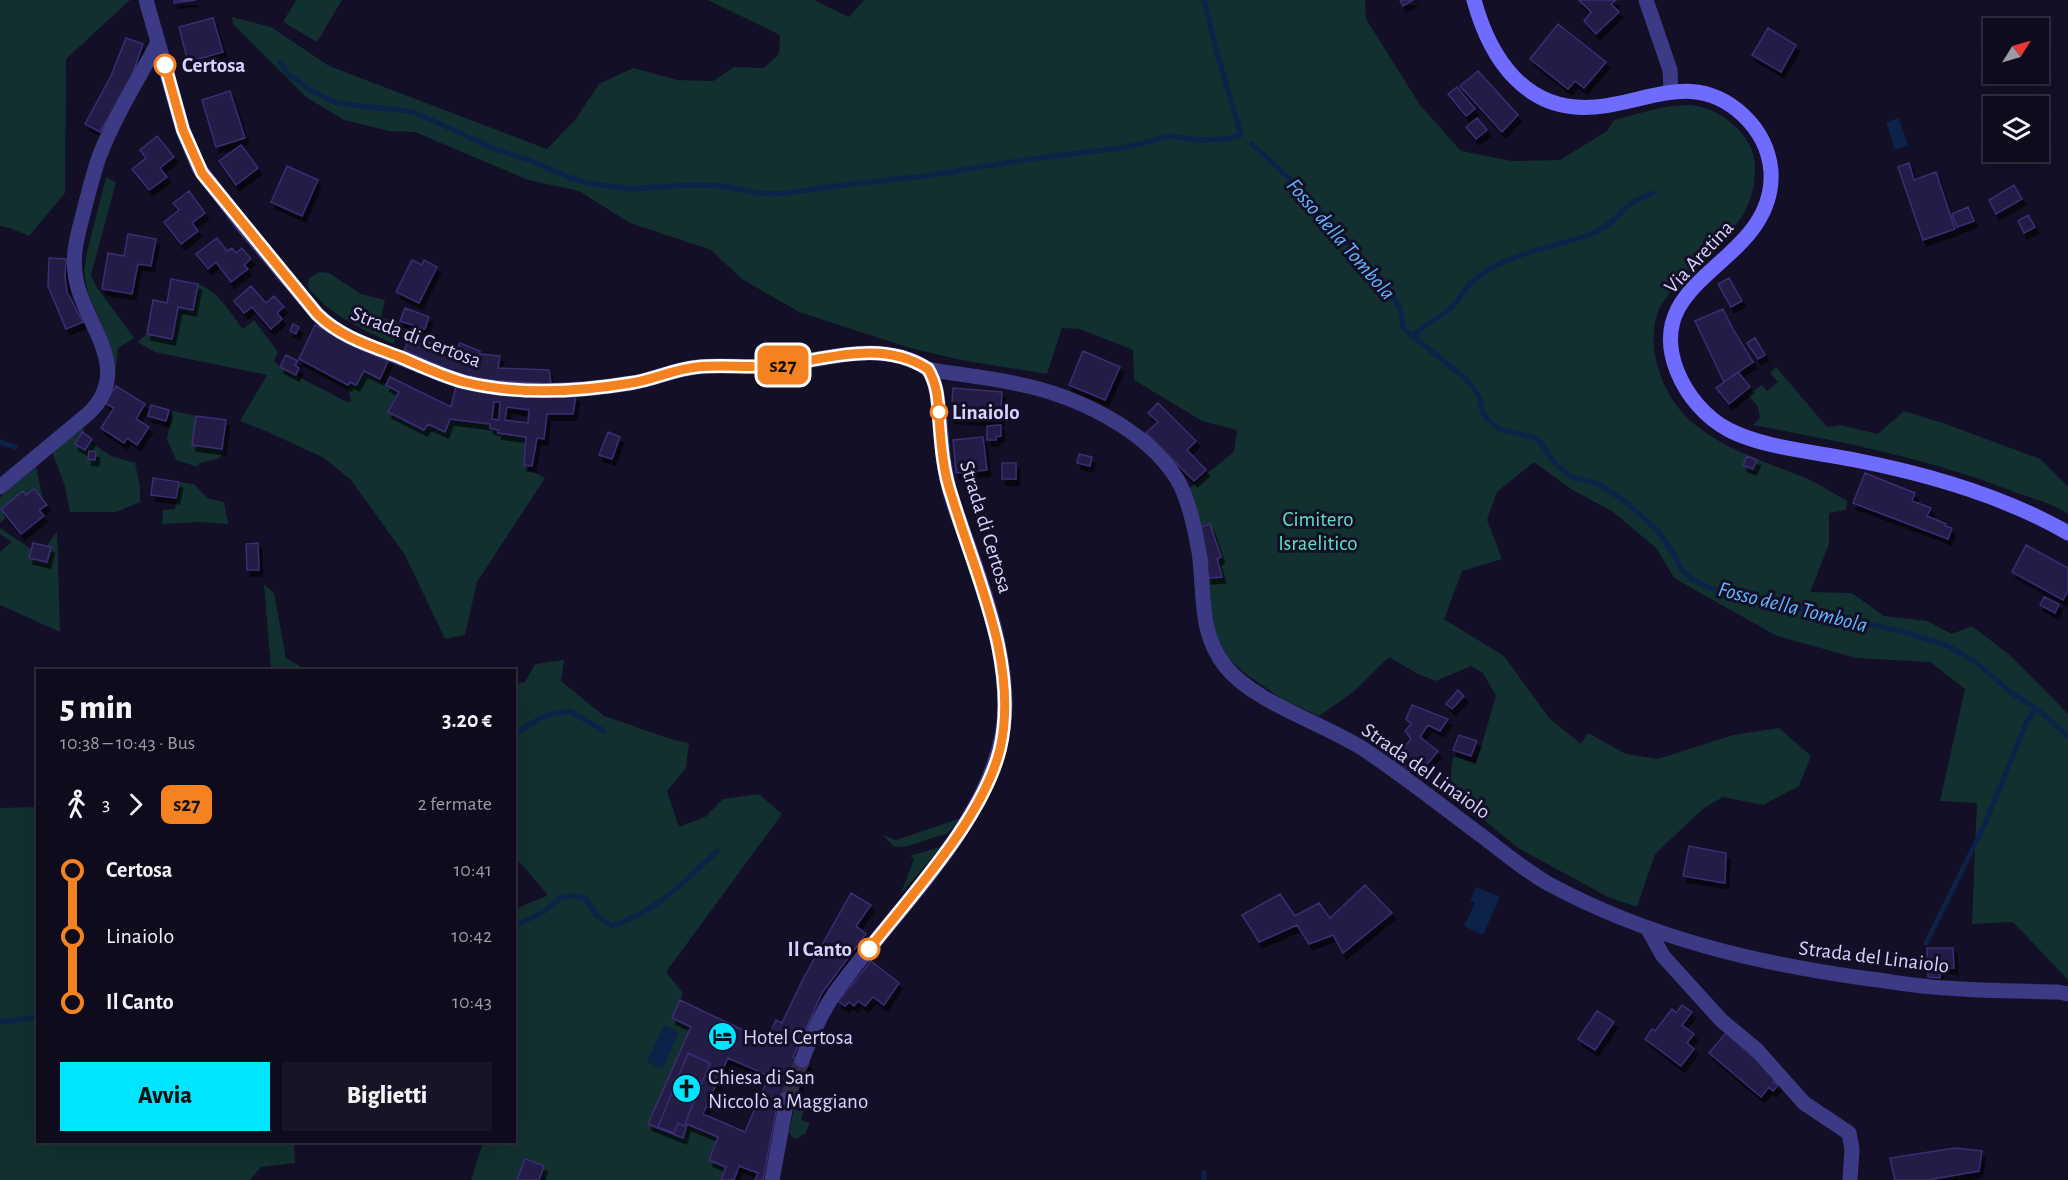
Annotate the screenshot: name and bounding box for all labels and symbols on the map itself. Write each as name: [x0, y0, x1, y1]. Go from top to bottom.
north arrow: [1983, 18, 2049, 84]
marker: Certosa: [154, 54, 176, 76]
place label: Certosa: [182, 55, 245, 76]
water label: Fosso della Tombola: [1283, 174, 1399, 304]
street label: Via Aretina: [1660, 216, 1738, 297]
street label: Strada di Certosa: [348, 303, 484, 372]
line badge: s27: [748, 346, 818, 385]
place label: Linaiolo: [952, 402, 1020, 423]
marker: Linaiolo: [930, 403, 948, 421]
street label: Strada di Certosa: [956, 458, 1016, 596]
park label: Cimitero Israelitico: [1278, 509, 1358, 554]
water label: Fosso della Tombola: [1716, 578, 1870, 636]
street label: Strada del Linaiolo: [1358, 719, 1494, 823]
street label: Strada del Linaiolo: [1798, 937, 1950, 977]
marker: Il Canto: [858, 938, 880, 960]
place label: Il Canto: [787, 939, 852, 960]
hotel icon: Hotel Certosa: [706, 1021, 738, 1053]
place label: Hotel Certosa: [743, 1027, 853, 1048]
place label: Chiesa di San Niccolò a Maggiano: [708, 1067, 868, 1112]
church icon: Chiesa di San Niccolò a Maggiano: [671, 1073, 703, 1105]

